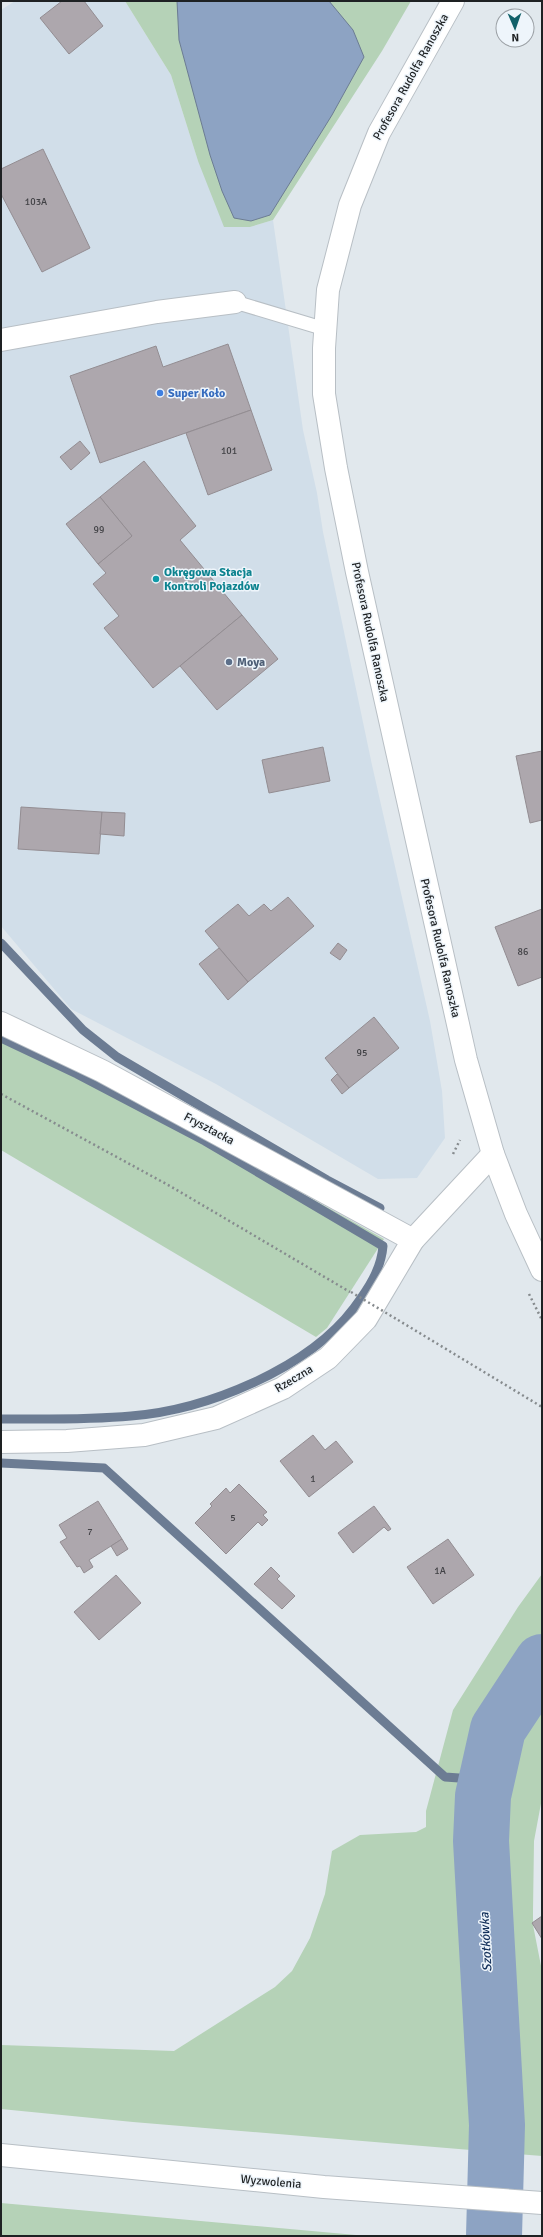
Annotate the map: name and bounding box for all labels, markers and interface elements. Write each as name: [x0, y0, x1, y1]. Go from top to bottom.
north arrow: [495, 8, 535, 48]
street label: Profesora Rudolfa Ranoszka: [370, 11, 452, 143]
text: N: [511, 31, 519, 44]
house number: 103A: [25, 196, 47, 208]
place label: Super Koło: [168, 386, 225, 401]
marker: Super Koło: [155, 388, 165, 398]
house number: 101: [221, 445, 237, 457]
house number: 99: [94, 524, 104, 536]
street label: Profesora Rudolfa Ranoszka: [348, 561, 392, 703]
place label: Okręgowa Stacja Kontroli Pojazdów: [164, 565, 260, 594]
marker: Okręgowa Stacja Kontroli Pojazdów: [151, 574, 161, 584]
place label: Moya: [237, 655, 265, 670]
marker: Moya: [224, 657, 234, 667]
street label: Profesora Rudolfa Ranoszka: [417, 877, 463, 1019]
house number: 86: [518, 946, 528, 958]
house number: 95: [357, 1047, 367, 1059]
street label: Frysztacka: [181, 1109, 237, 1149]
street label: Rzeczna: [272, 1362, 316, 1396]
house number: 1: [310, 1473, 316, 1485]
house number: 5: [230, 1512, 236, 1524]
house number: 7: [87, 1526, 93, 1538]
house number: 1A: [434, 1565, 446, 1577]
water label: Szotkówka: [476, 1912, 496, 1972]
street label: Wyzwolenia: [240, 2172, 302, 2192]

